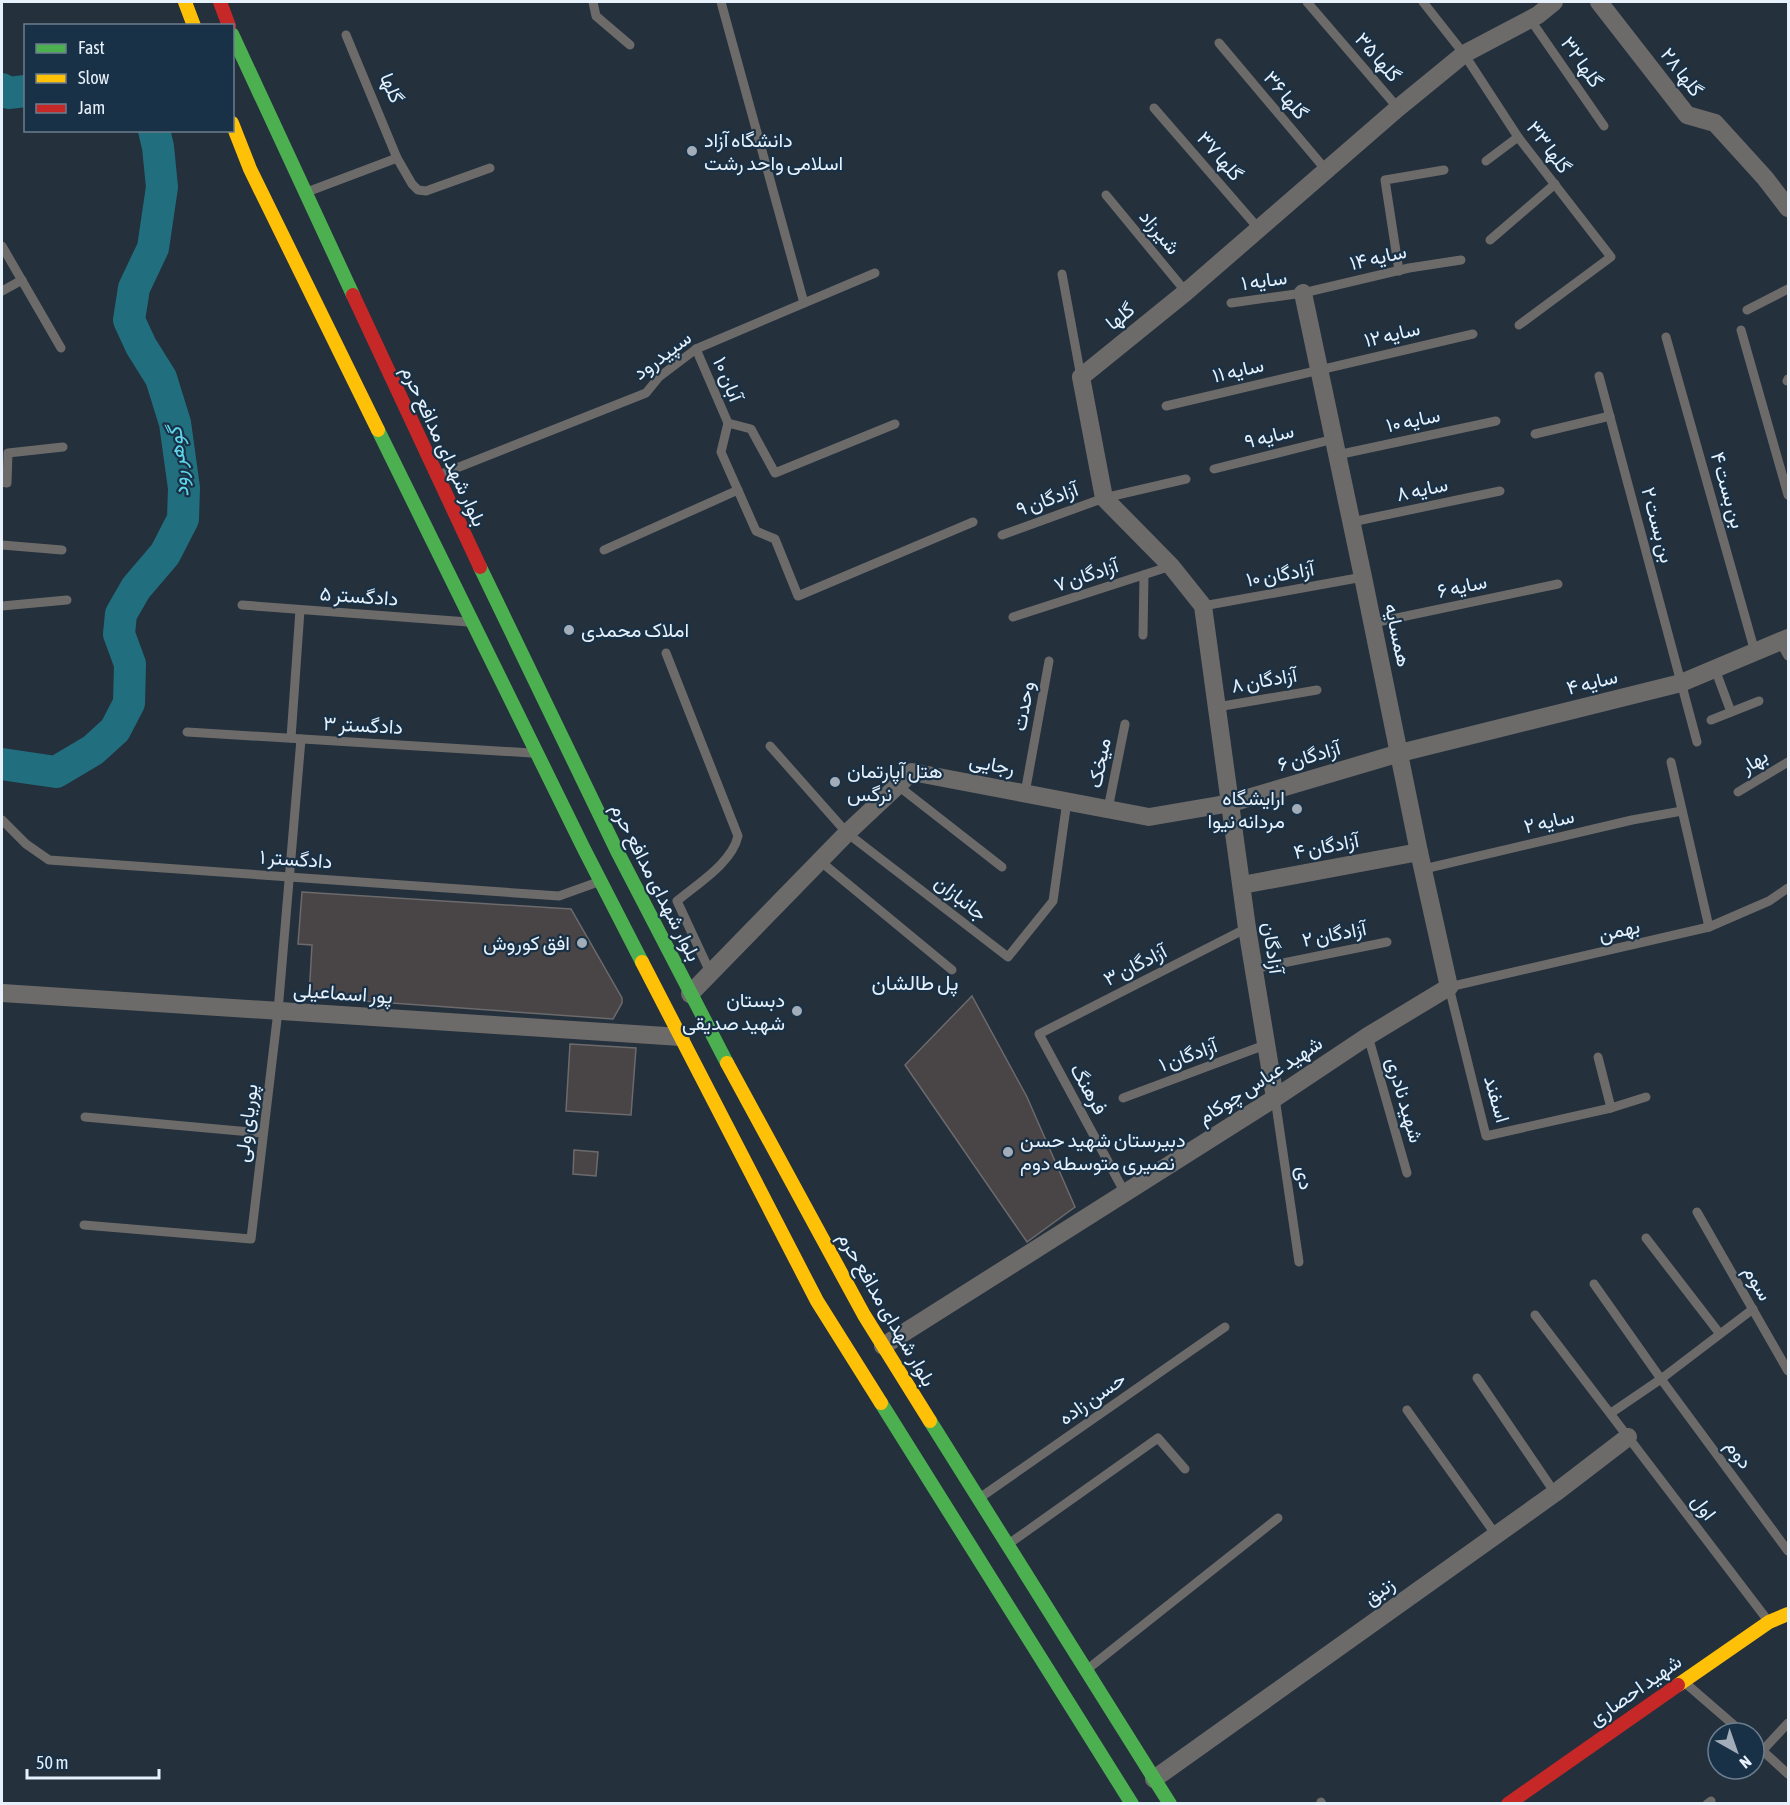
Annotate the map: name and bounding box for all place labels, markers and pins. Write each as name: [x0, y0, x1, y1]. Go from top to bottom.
place label: دانشگاه آزاد اسلامی واحد رشت: [704, 128, 843, 176]
marker: دانشگاه آزاد اسلامی واحد رشت: [685, 144, 699, 158]
place label: املاک محمدی: [581, 618, 689, 642]
marker: املاک محمدی: [562, 623, 576, 637]
place label: هتل آپارتمان نرگس: [847, 759, 943, 807]
marker: هتل آپارتمان نرگس: [828, 775, 842, 789]
place label: ارایشگاه مردانه نیوا: [1208, 786, 1285, 834]
marker: ارایشگاه مردانه نیوا: [1290, 802, 1304, 816]
place label: افق کوروش: [483, 931, 570, 956]
marker: افق کوروش: [575, 936, 589, 950]
place label: دبستان شهید صدیقی: [682, 988, 785, 1036]
marker: دبستان شهید صدیقی: [790, 1004, 804, 1018]
place label: دبیرستان شهید حسن نصیری متوسطه دوم: [1020, 1128, 1186, 1176]
marker: دبیرستان شهید حسن نصیری متوسطه دوم: [1001, 1145, 1015, 1159]

